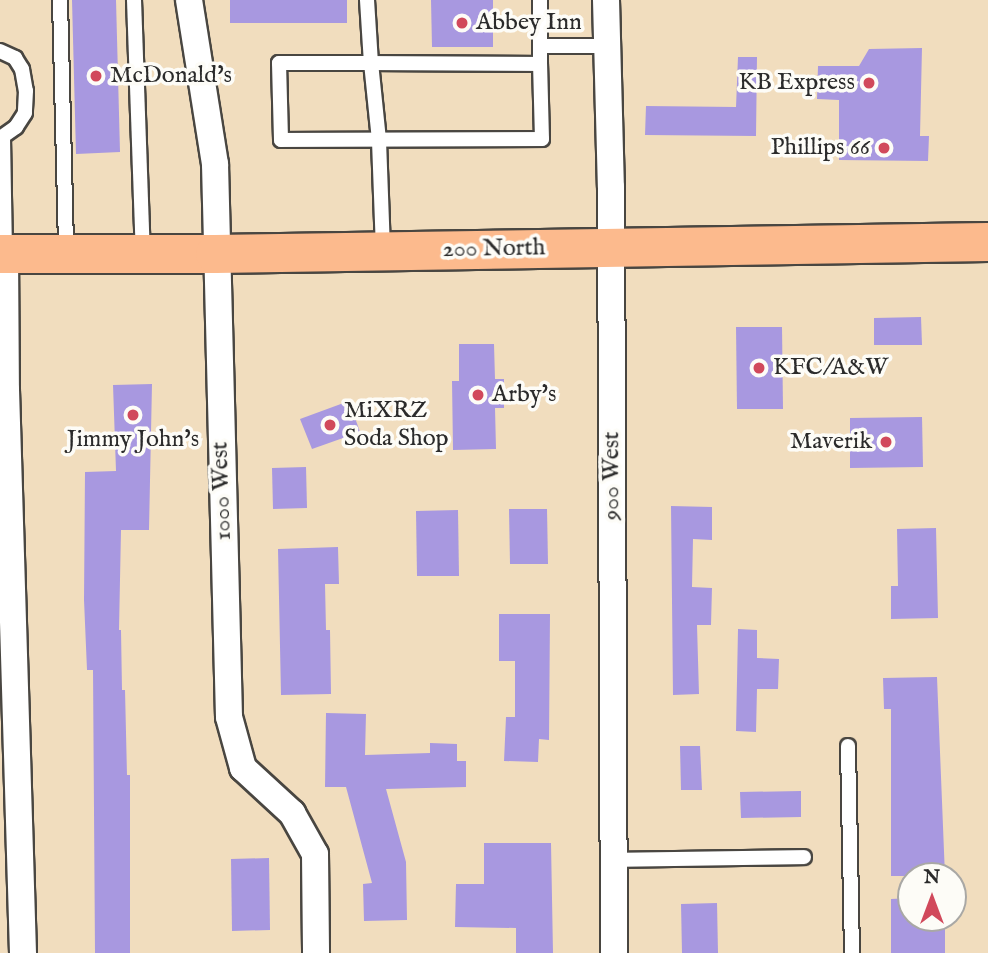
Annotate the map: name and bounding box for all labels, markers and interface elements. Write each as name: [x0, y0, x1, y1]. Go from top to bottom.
place label: Abbey Inn: [476, 9, 582, 37]
marker: Abbey Inn: [454, 15, 470, 31]
place label: McDonald's: [110, 62, 232, 90]
marker: McDonald's: [88, 68, 104, 84]
place label: KB Express: [739, 69, 855, 97]
marker: KB Express: [861, 75, 877, 91]
place label: Phillips 66: [770, 134, 870, 162]
marker: Phillips 66: [876, 140, 892, 156]
street label: 200 North: [442, 234, 546, 264]
place label: KFC/A&W: [773, 354, 888, 382]
marker: KFC/A&W: [751, 360, 767, 376]
place label: Arby's: [492, 381, 556, 409]
marker: Arby's: [470, 387, 486, 403]
place label: MiXRZ Soda Shop: [344, 397, 449, 453]
marker: Jimmy John's: [125, 407, 141, 423]
marker: MiXRZ Soda Shop: [322, 417, 338, 433]
place label: Jimmy John's: [67, 426, 199, 454]
place label: Maverik: [790, 428, 872, 456]
street label: 900 West: [598, 432, 626, 520]
marker: Maverik: [878, 434, 894, 450]
street label: 1000 West: [206, 441, 238, 541]
north arrow: [897, 862, 967, 932]
text: N: [924, 866, 940, 890]

